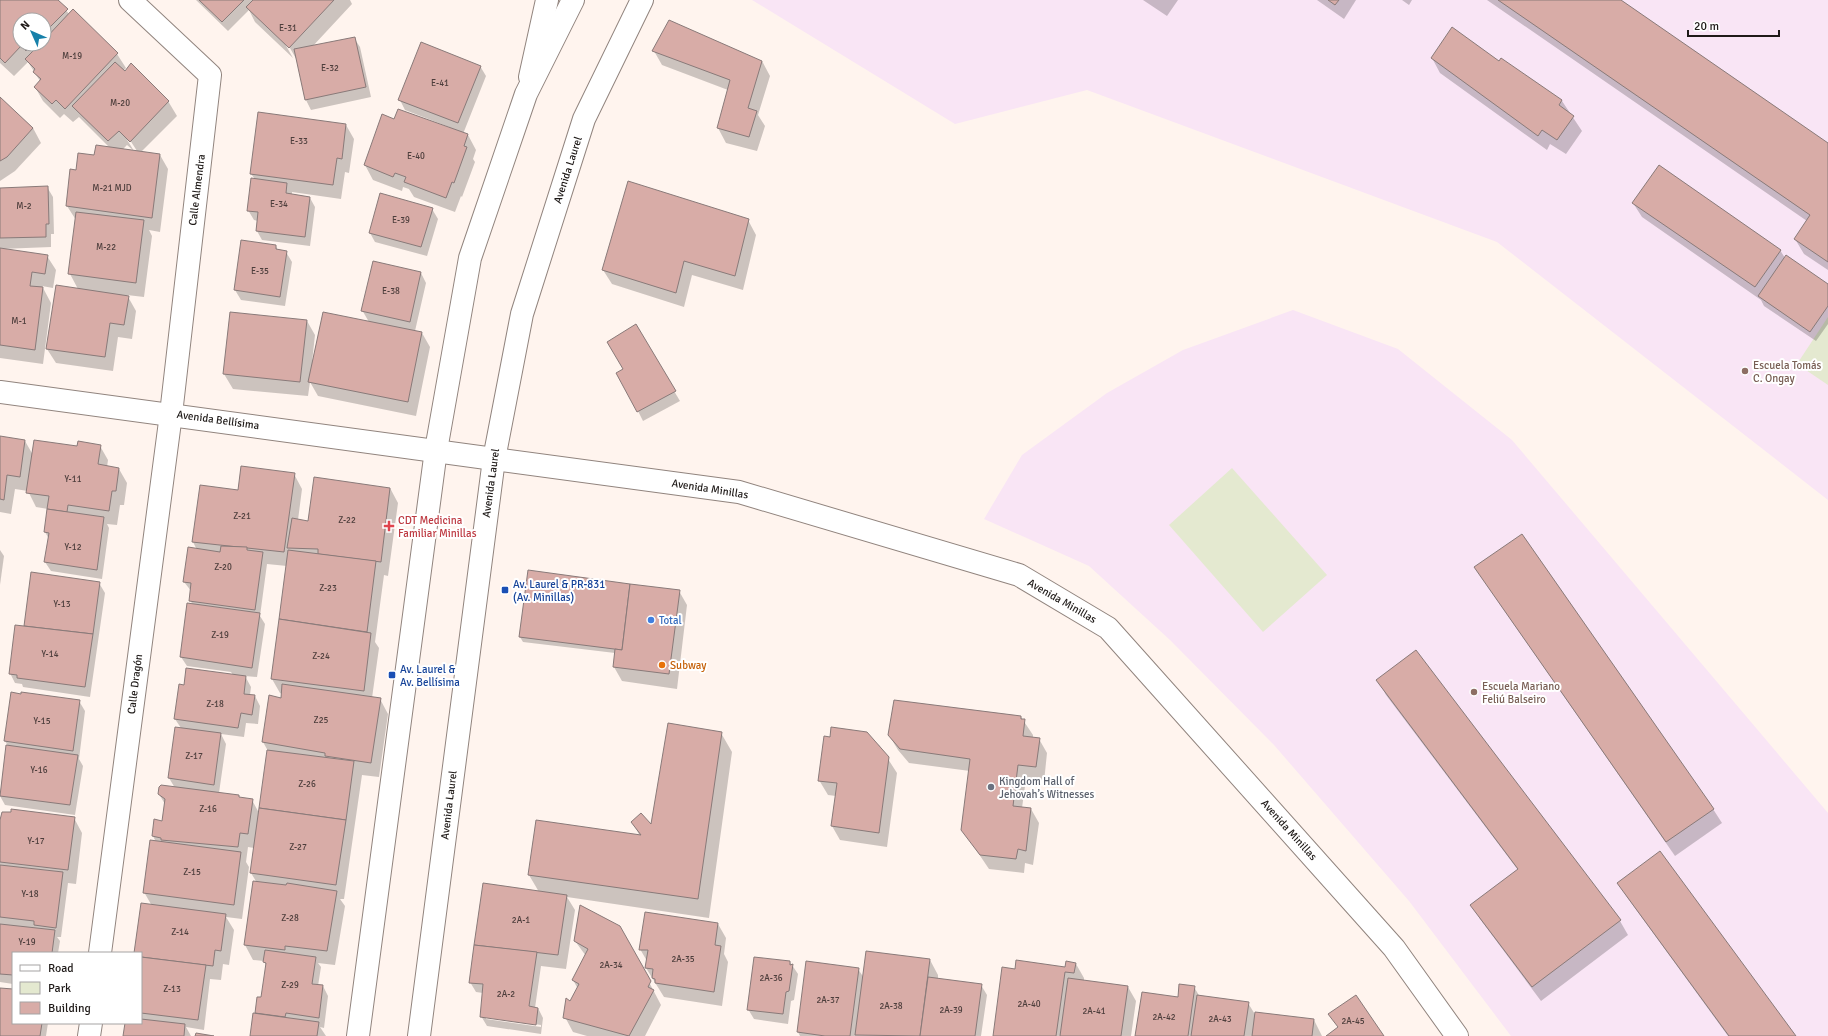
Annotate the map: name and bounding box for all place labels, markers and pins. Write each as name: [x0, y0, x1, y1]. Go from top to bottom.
place label: Escuela Tomás C. Ongay: [1753, 359, 1822, 385]
marker: Escuela Tomás C. Ongay: [1740, 366, 1750, 376]
place label: CDT Medicina Familiar Minillas: [398, 514, 477, 540]
marker: CDT Medicina Familiar Minillas: [383, 520, 395, 532]
place label: Av. Laurel & PR-831 (Av. Minillas): [513, 578, 605, 604]
marker: Av. Laurel & PR-831 (Av. Minillas): [500, 585, 510, 595]
place label: Total: [659, 614, 682, 627]
marker: Total: [646, 615, 656, 625]
place label: Subway: [670, 659, 707, 672]
marker: Subway: [657, 660, 667, 670]
place label: Av. Laurel & Av. Bellísima: [400, 663, 460, 689]
marker: Av. Laurel & Av. Bellísima: [387, 670, 397, 680]
place label: Escuela Mariano Feliú Balseiro: [1482, 680, 1560, 706]
marker: Escuela Mariano Feliú Balseiro: [1469, 687, 1479, 697]
place label: Kingdom Hall of Jehovah’s Witnesses: [999, 775, 1095, 801]
marker: Kingdom Hall of Jehovah’s Witnesses: [986, 782, 996, 792]

